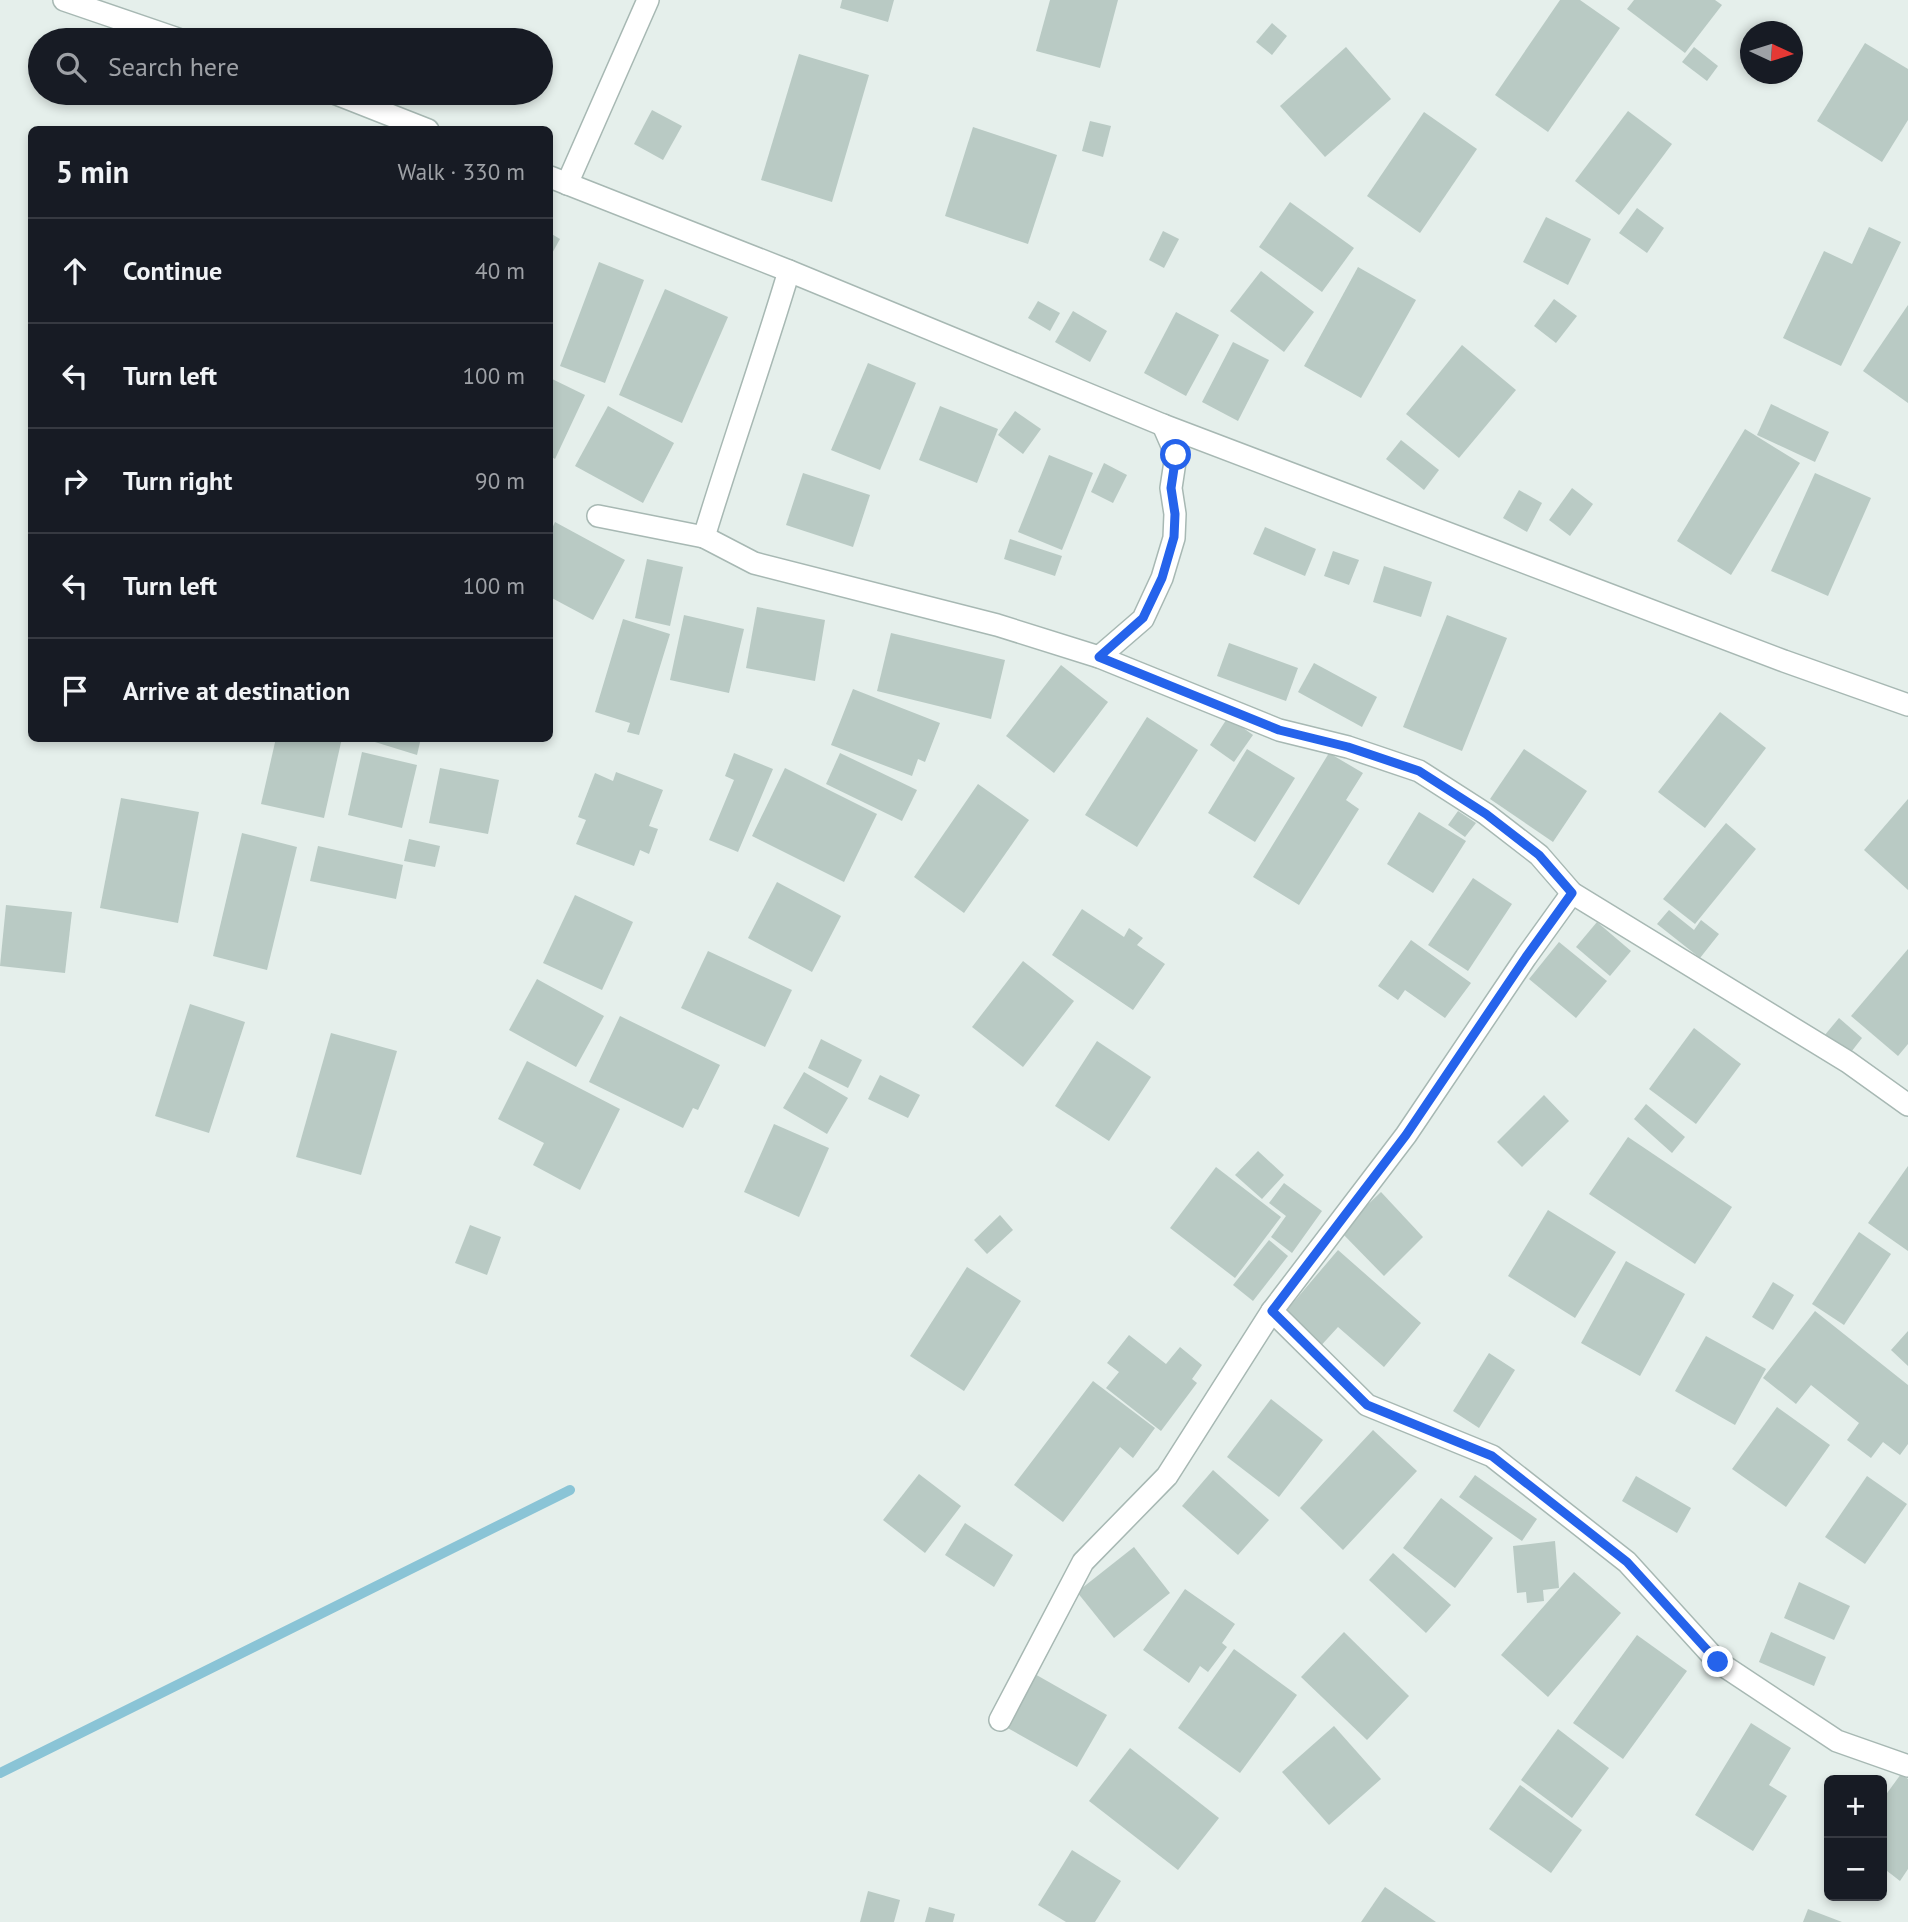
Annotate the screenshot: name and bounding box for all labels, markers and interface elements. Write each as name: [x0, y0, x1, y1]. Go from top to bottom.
north arrow: [1740, 21, 1803, 84]
search box: [28, 28, 553, 105]
icon: search: [52, 48, 90, 86]
text: Search here: [108, 50, 239, 83]
text: 5 min: [56, 152, 129, 191]
text: Walk · 330 m: [398, 157, 525, 186]
icon: ahead: [56, 252, 94, 290]
text: Continue: [123, 254, 222, 287]
text: 40 m: [475, 256, 525, 285]
icon: left: [56, 357, 94, 395]
text: Turn left: [123, 359, 217, 392]
text: 100 m: [463, 361, 525, 390]
route start: [1160, 439, 1191, 470]
icon: right: [56, 462, 94, 500]
text: Turn right: [123, 464, 232, 497]
text: 90 m: [475, 466, 525, 495]
icon: left: [56, 567, 94, 605]
text: Turn left: [123, 569, 217, 602]
text: 100 m: [463, 571, 525, 600]
icon: arrive: [56, 672, 94, 710]
text: Arrive at destination: [123, 674, 350, 707]
route end: [1702, 1646, 1733, 1677]
map controls: [1824, 1775, 1887, 1901]
button: +: [1824, 1775, 1887, 1838]
button: −: [1824, 1838, 1887, 1901]

